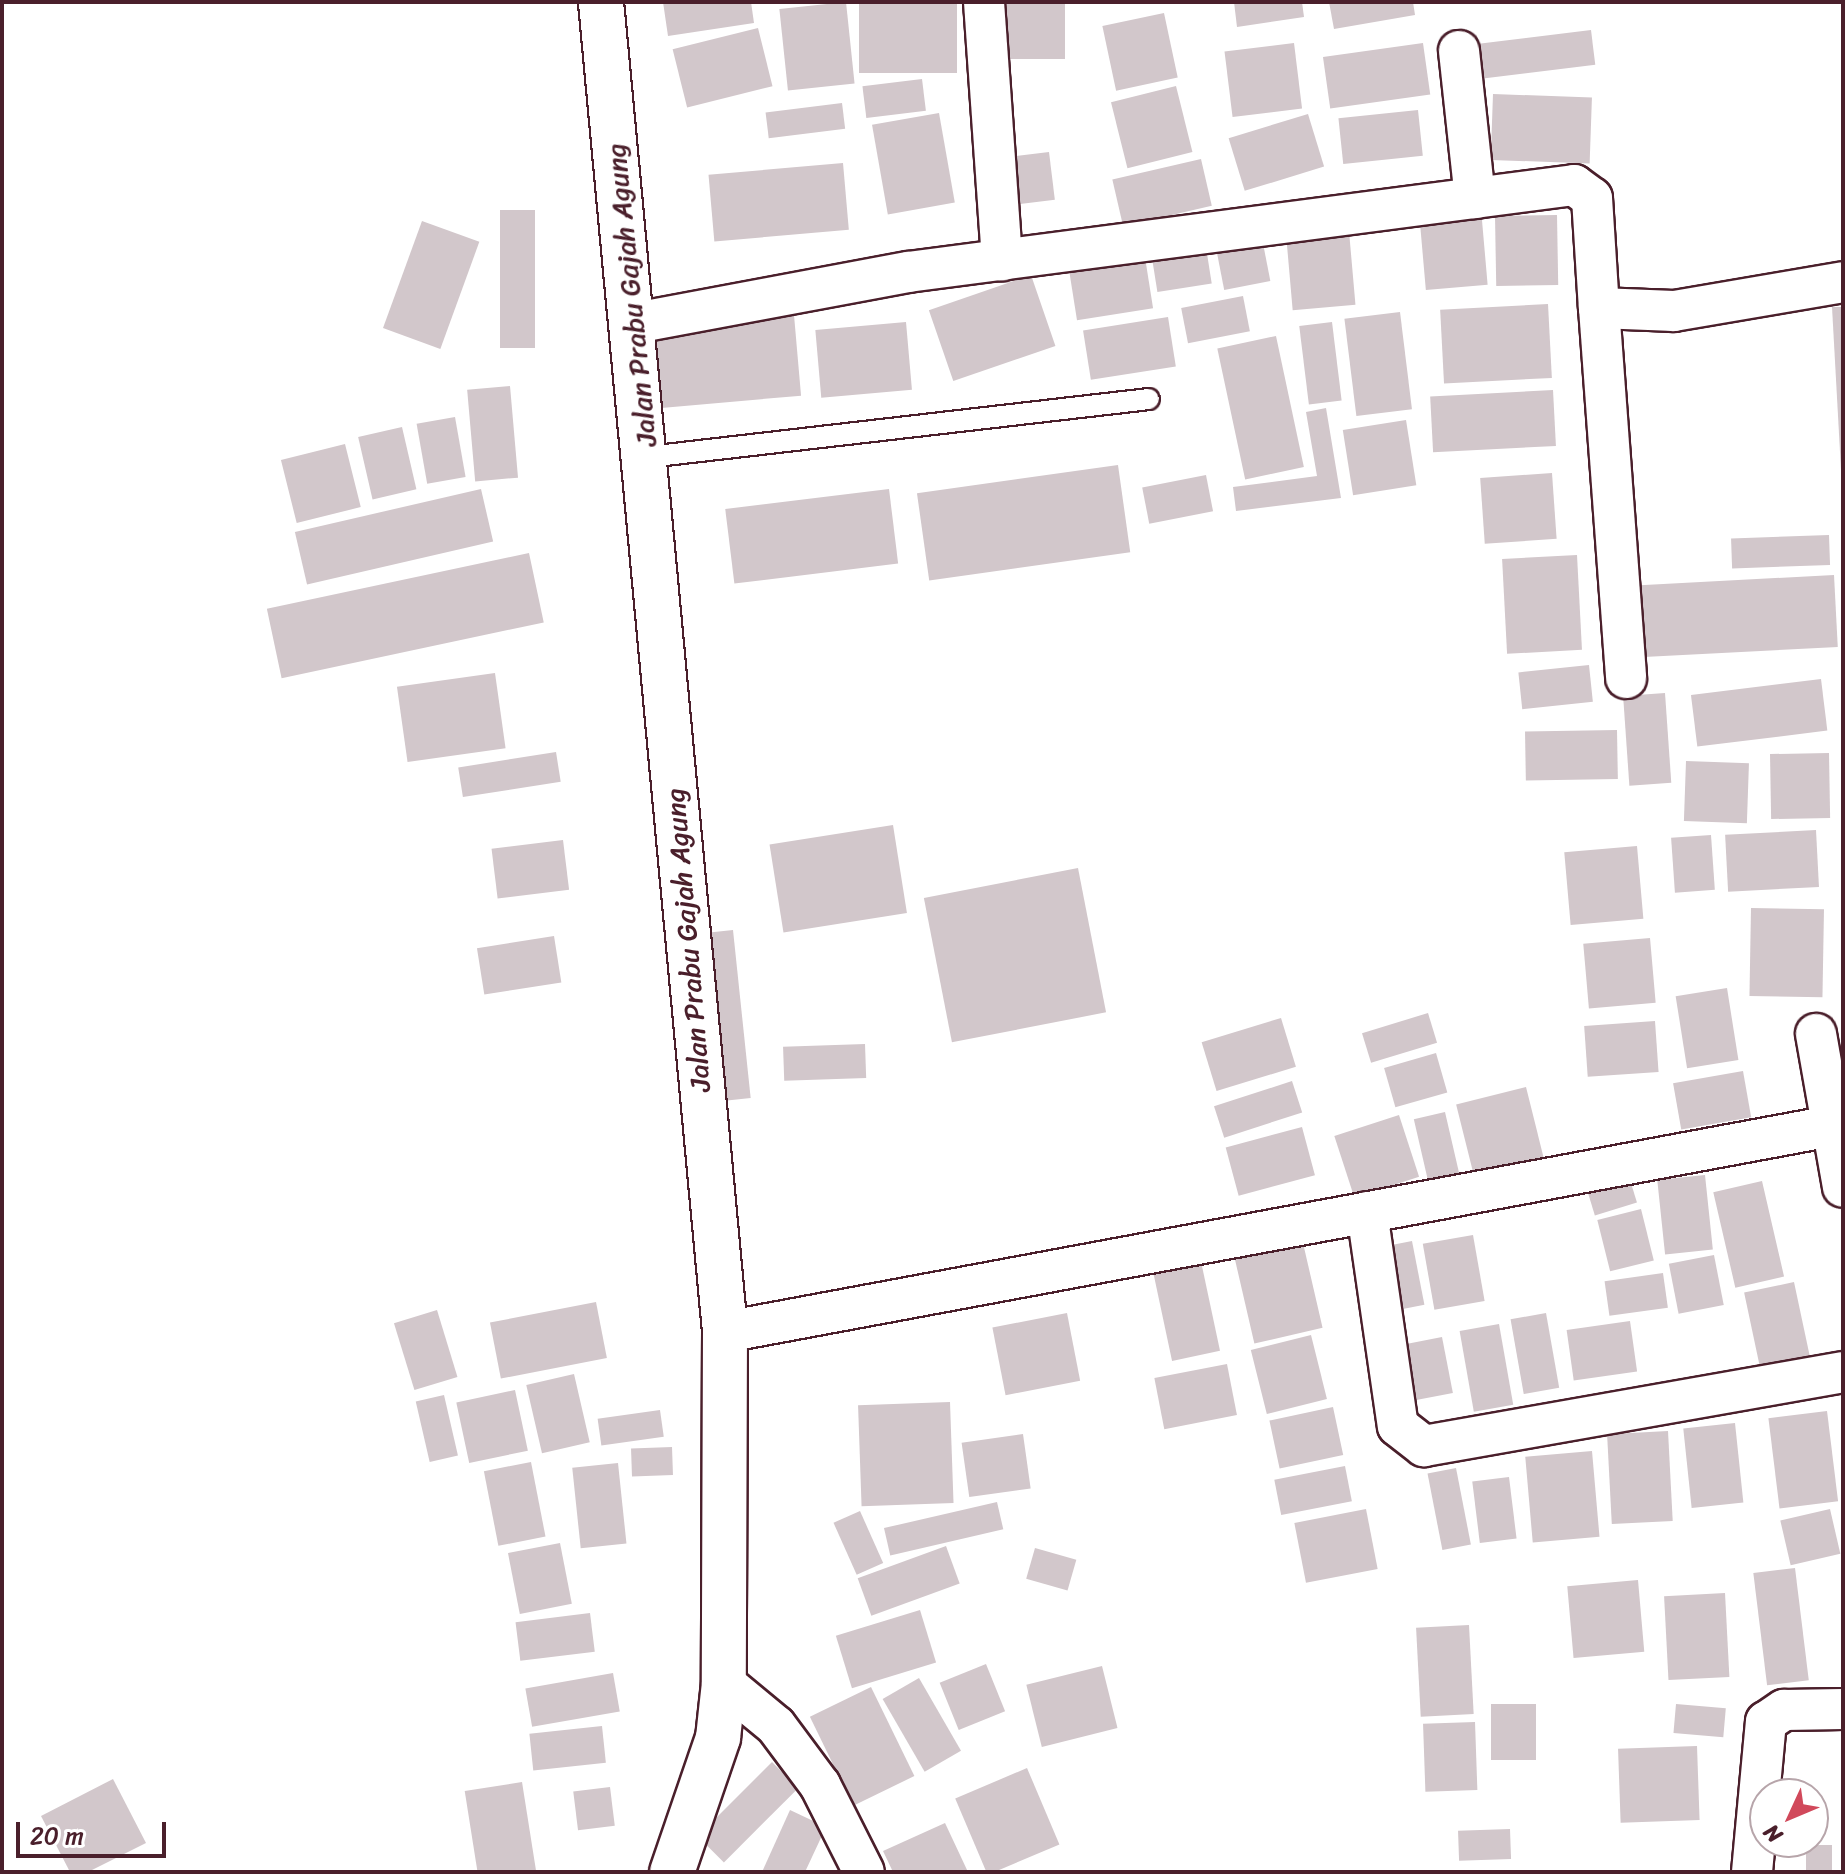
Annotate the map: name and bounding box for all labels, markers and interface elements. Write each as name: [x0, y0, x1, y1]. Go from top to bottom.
street label: Jalan Prabu Gajah Agung: [598, 142, 664, 448]
street label: Jalan Prabu Gajah Agung: [658, 787, 718, 1093]
north arrow: [1749, 1778, 1829, 1858]
scale bar: [20, 1806, 170, 1856]
text: 20 m: [30, 1815, 84, 1857]
text: N: [1753, 1815, 1792, 1853]

